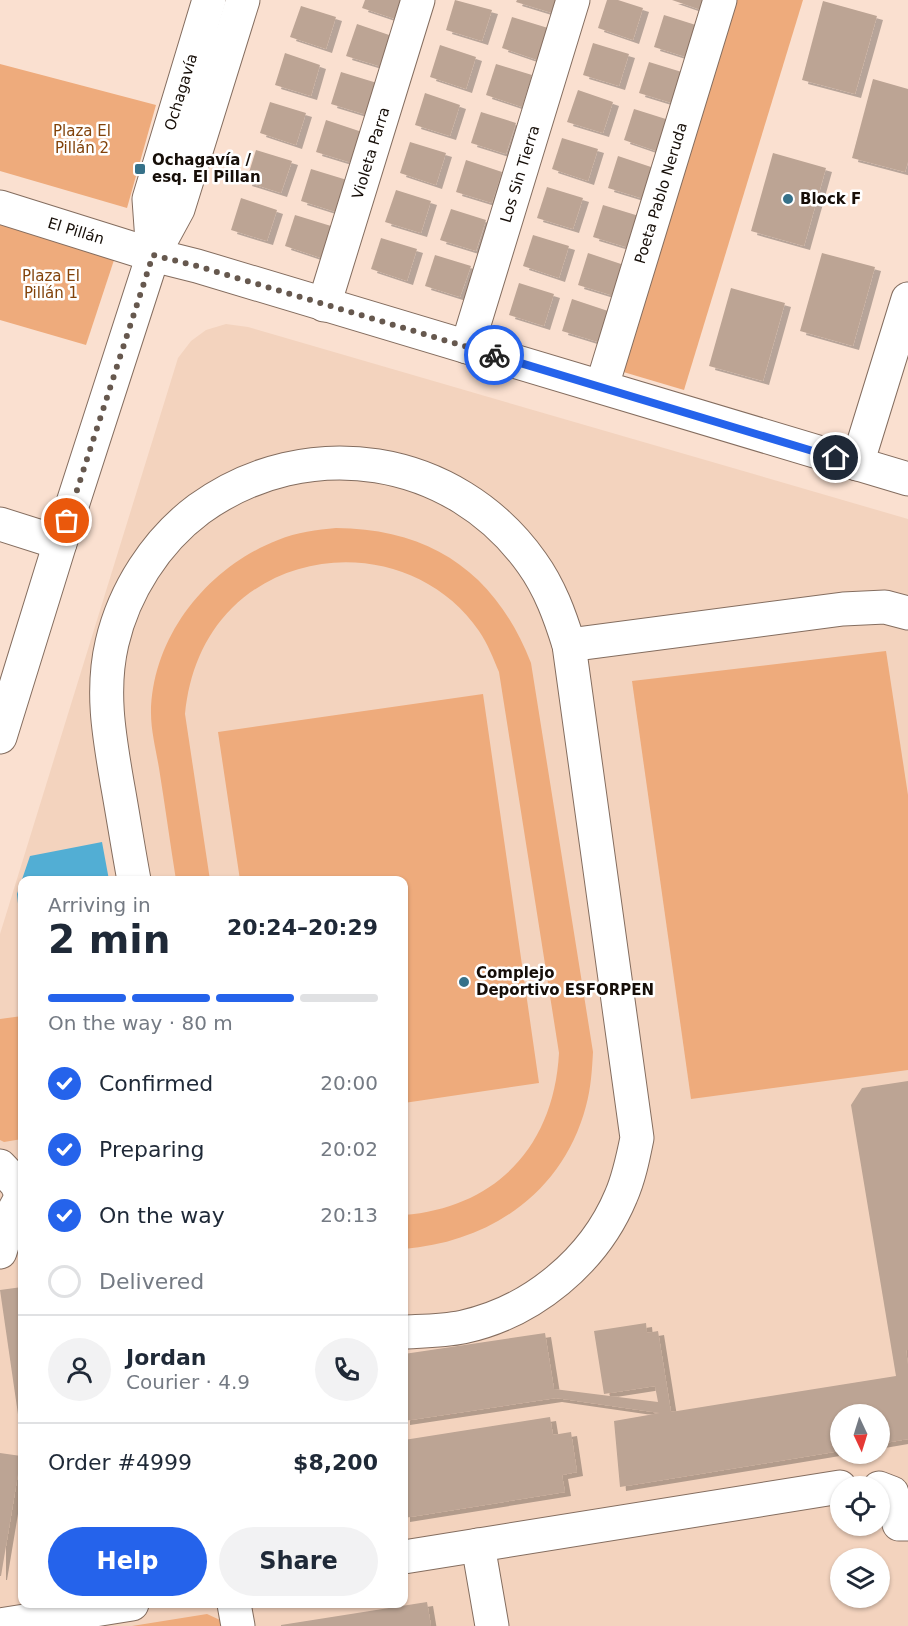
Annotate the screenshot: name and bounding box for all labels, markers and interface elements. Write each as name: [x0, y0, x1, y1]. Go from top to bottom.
street label: Ochagavía: [161, 51, 201, 133]
street label: Violeta Parra: [348, 105, 394, 201]
street label: Poeta Pablo Neruda: [631, 120, 691, 266]
park label: Plaza El Pillán 2: [53, 122, 111, 157]
street label: Los Sin Tierra: [497, 123, 543, 225]
place label: Ochagavía / esq. El Pillan: [152, 151, 261, 186]
marker: Ochagavía / esq. El Pillan: [133, 162, 147, 176]
place label: Block F: [800, 190, 861, 208]
marker: Block F: [781, 192, 795, 206]
street label: El Pillán: [45, 214, 107, 248]
park label: Plaza El Pillán 1: [22, 267, 80, 302]
courier: [464, 325, 524, 385]
icon: bike: [478, 339, 511, 372]
pin: [810, 432, 861, 483]
icon: home: [819, 441, 852, 474]
pin: [41, 495, 92, 546]
icon: bag: [50, 504, 83, 537]
text: Arriving in: [48, 893, 151, 917]
text: 20:24–20:29: [227, 915, 378, 940]
text: 2 min: [48, 917, 170, 962]
place label: Complejo Deportivo ESFORPEN: [476, 964, 654, 999]
marker: Complejo Deportivo ESFORPEN: [457, 975, 471, 989]
text: On the way · 80 m: [48, 1011, 233, 1035]
icon: check: [48, 1067, 81, 1100]
text: Confirmed: [99, 1071, 213, 1096]
text: 20:00: [320, 1071, 378, 1095]
icon: check: [48, 1133, 81, 1166]
text: Preparing: [99, 1137, 205, 1162]
text: 20:02: [320, 1137, 378, 1161]
icon: check: [48, 1199, 81, 1232]
text: On the way: [99, 1203, 225, 1228]
text: 20:13: [320, 1203, 378, 1227]
text: Delivered: [99, 1269, 204, 1294]
button: person: [48, 1338, 111, 1401]
button: phone: [315, 1338, 378, 1401]
text: Jordan: [126, 1345, 206, 1370]
text: Courier · 4.9: [126, 1370, 250, 1394]
north arrow: [830, 1404, 890, 1464]
map controls: [830, 1404, 890, 1608]
text: Order #4999: [48, 1450, 192, 1475]
text: $8,200: [293, 1450, 378, 1475]
button: locate: [830, 1476, 890, 1536]
button: Help: [48, 1527, 207, 1596]
button: Share: [219, 1527, 378, 1596]
button: layers: [830, 1548, 890, 1608]

